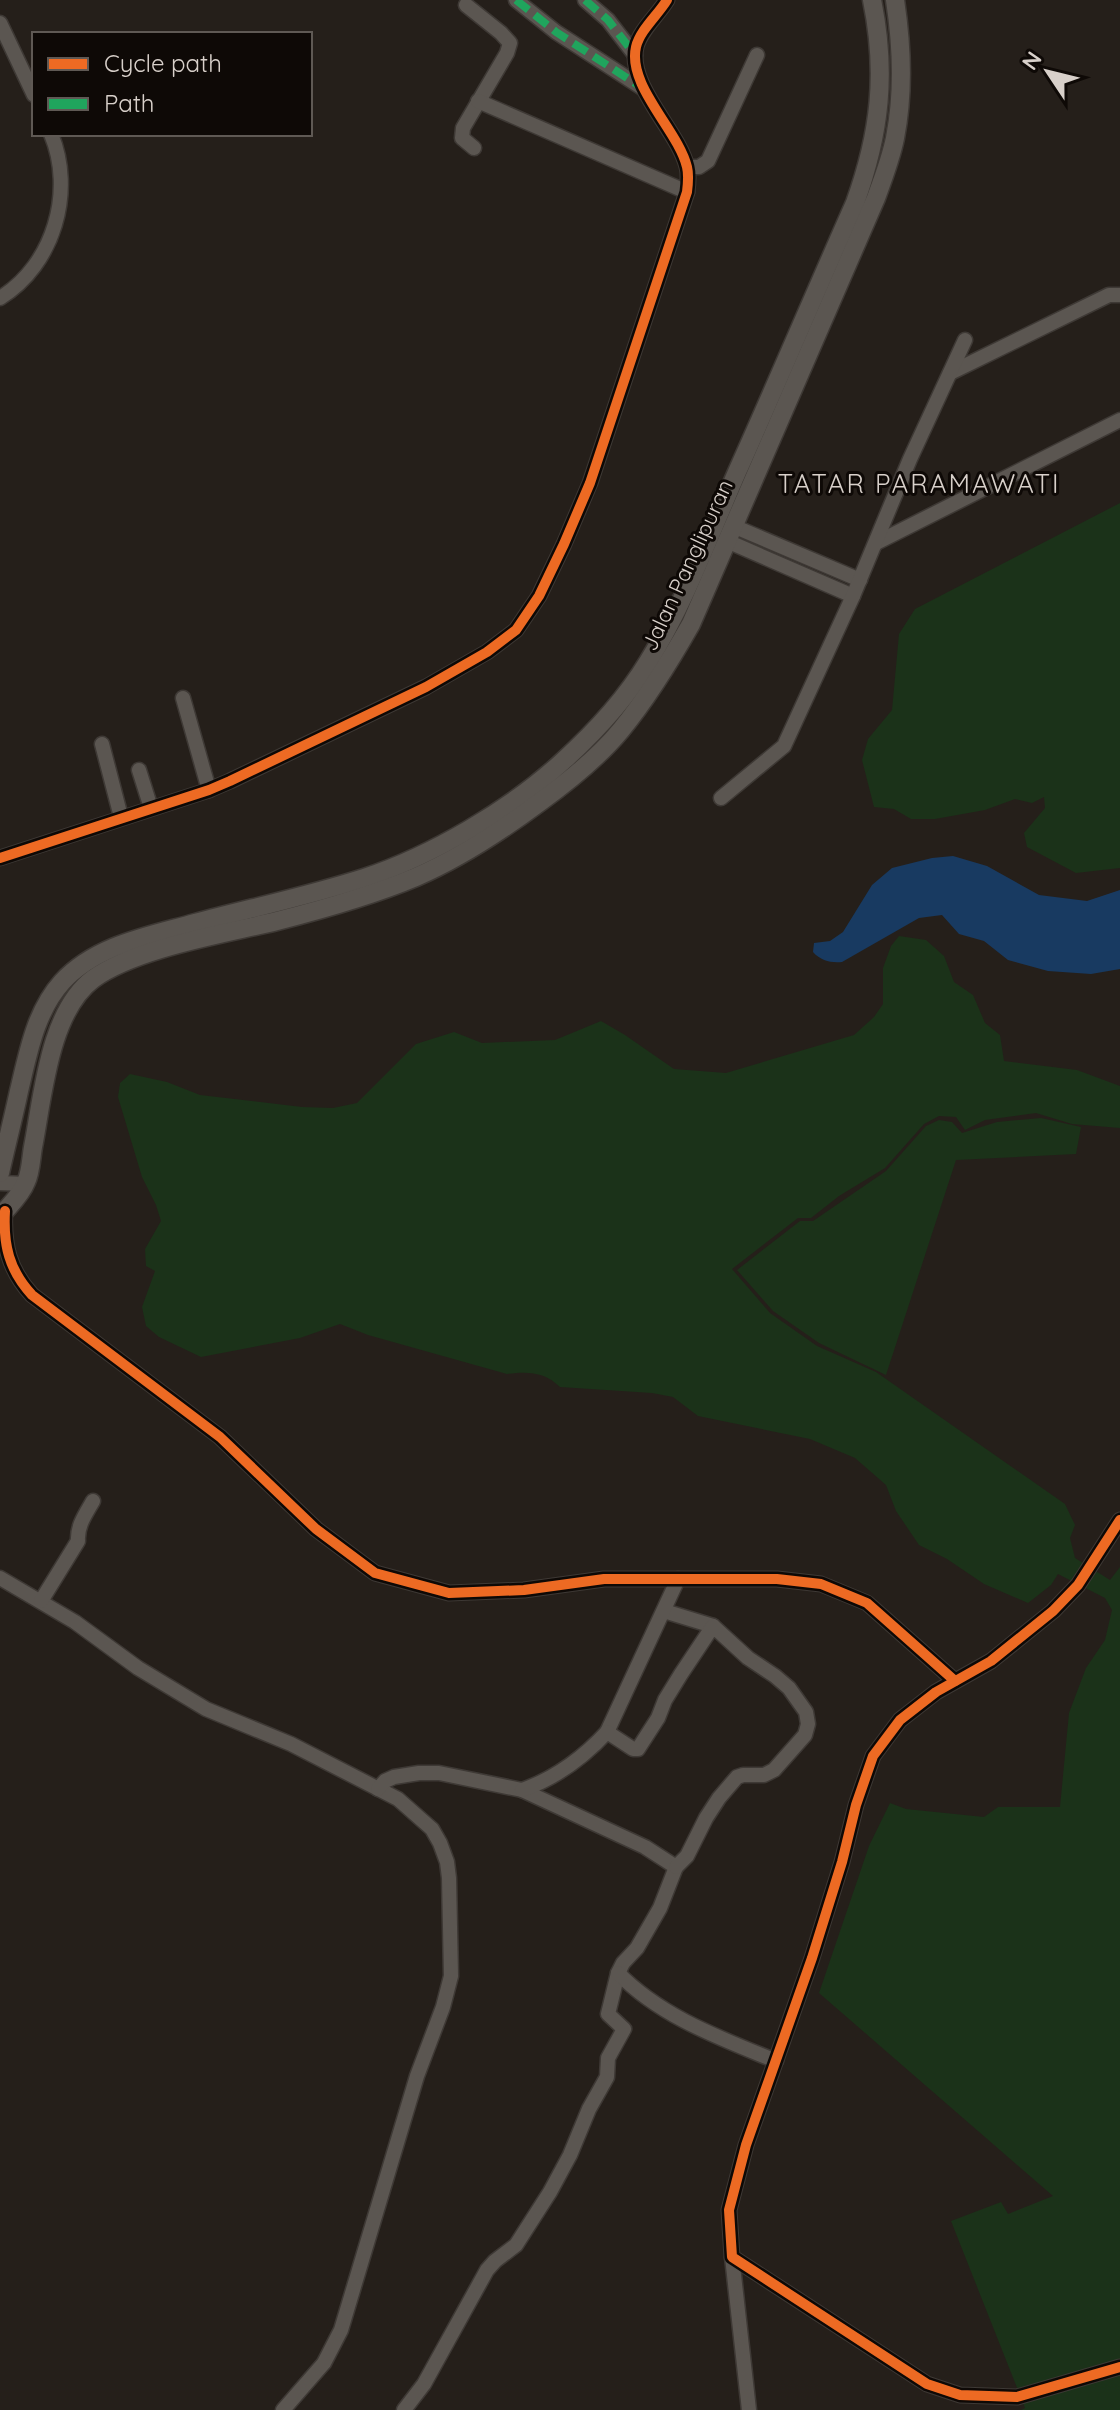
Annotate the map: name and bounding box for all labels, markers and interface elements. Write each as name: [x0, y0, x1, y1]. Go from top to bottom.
legend: [32, 32, 312, 136]
north arrow: [1008, 32, 1088, 112]
text: N: [1016, 46, 1048, 75]
text: Cycle path: [104, 48, 222, 78]
text: Path: [104, 88, 155, 118]
district label: TATAR PARAMAWATI: [777, 467, 1061, 500]
street label: Jalan Panglipuran: [635, 475, 739, 655]

